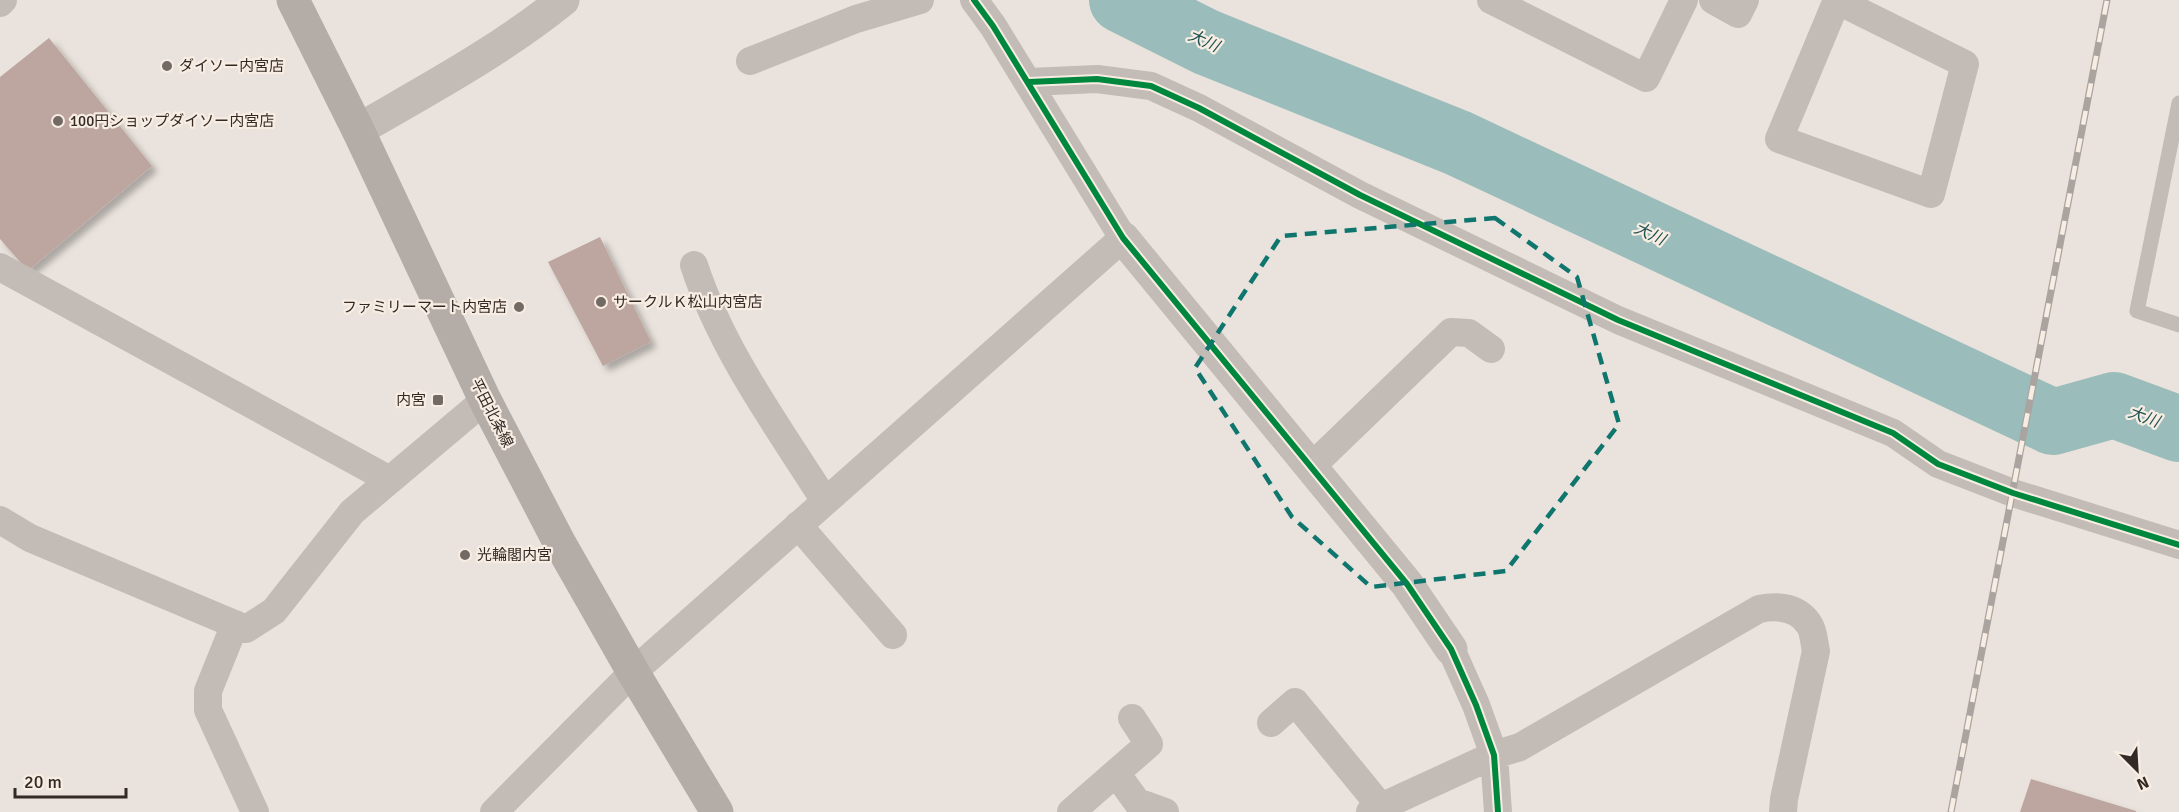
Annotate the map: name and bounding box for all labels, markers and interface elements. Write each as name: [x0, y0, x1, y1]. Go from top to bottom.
water label: 大川: [1185, 25, 1224, 57]
place label: ダイソー内宮店: [179, 57, 284, 75]
marker: ダイソー内宮店: [160, 59, 174, 73]
place label: 100円ショップダイソー内宮店: [70, 112, 274, 130]
marker: 100円ショップダイソー内宮店: [51, 114, 65, 128]
water label: 大川: [1631, 218, 1670, 251]
place label: サークルＫ松山内宮店: [613, 293, 763, 311]
marker: サークルＫ松山内宮店: [594, 295, 608, 309]
place label: ファミリーマート内宮店: [342, 298, 507, 316]
marker: ファミリーマート内宮店: [512, 300, 526, 314]
street label: 平田北条線: [467, 375, 517, 451]
place label: 内宮: [396, 391, 426, 409]
marker: 内宮: [431, 393, 445, 407]
water label: 大川: [2125, 402, 2164, 432]
place label: 光輪閣内宮: [477, 546, 552, 564]
marker: 光輪閣内宮: [458, 548, 472, 562]
north arrow: [2107, 740, 2167, 800]
scale bar: [15, 761, 126, 799]
text: 20 m: [24, 771, 62, 793]
text: N: [2134, 771, 2152, 794]

